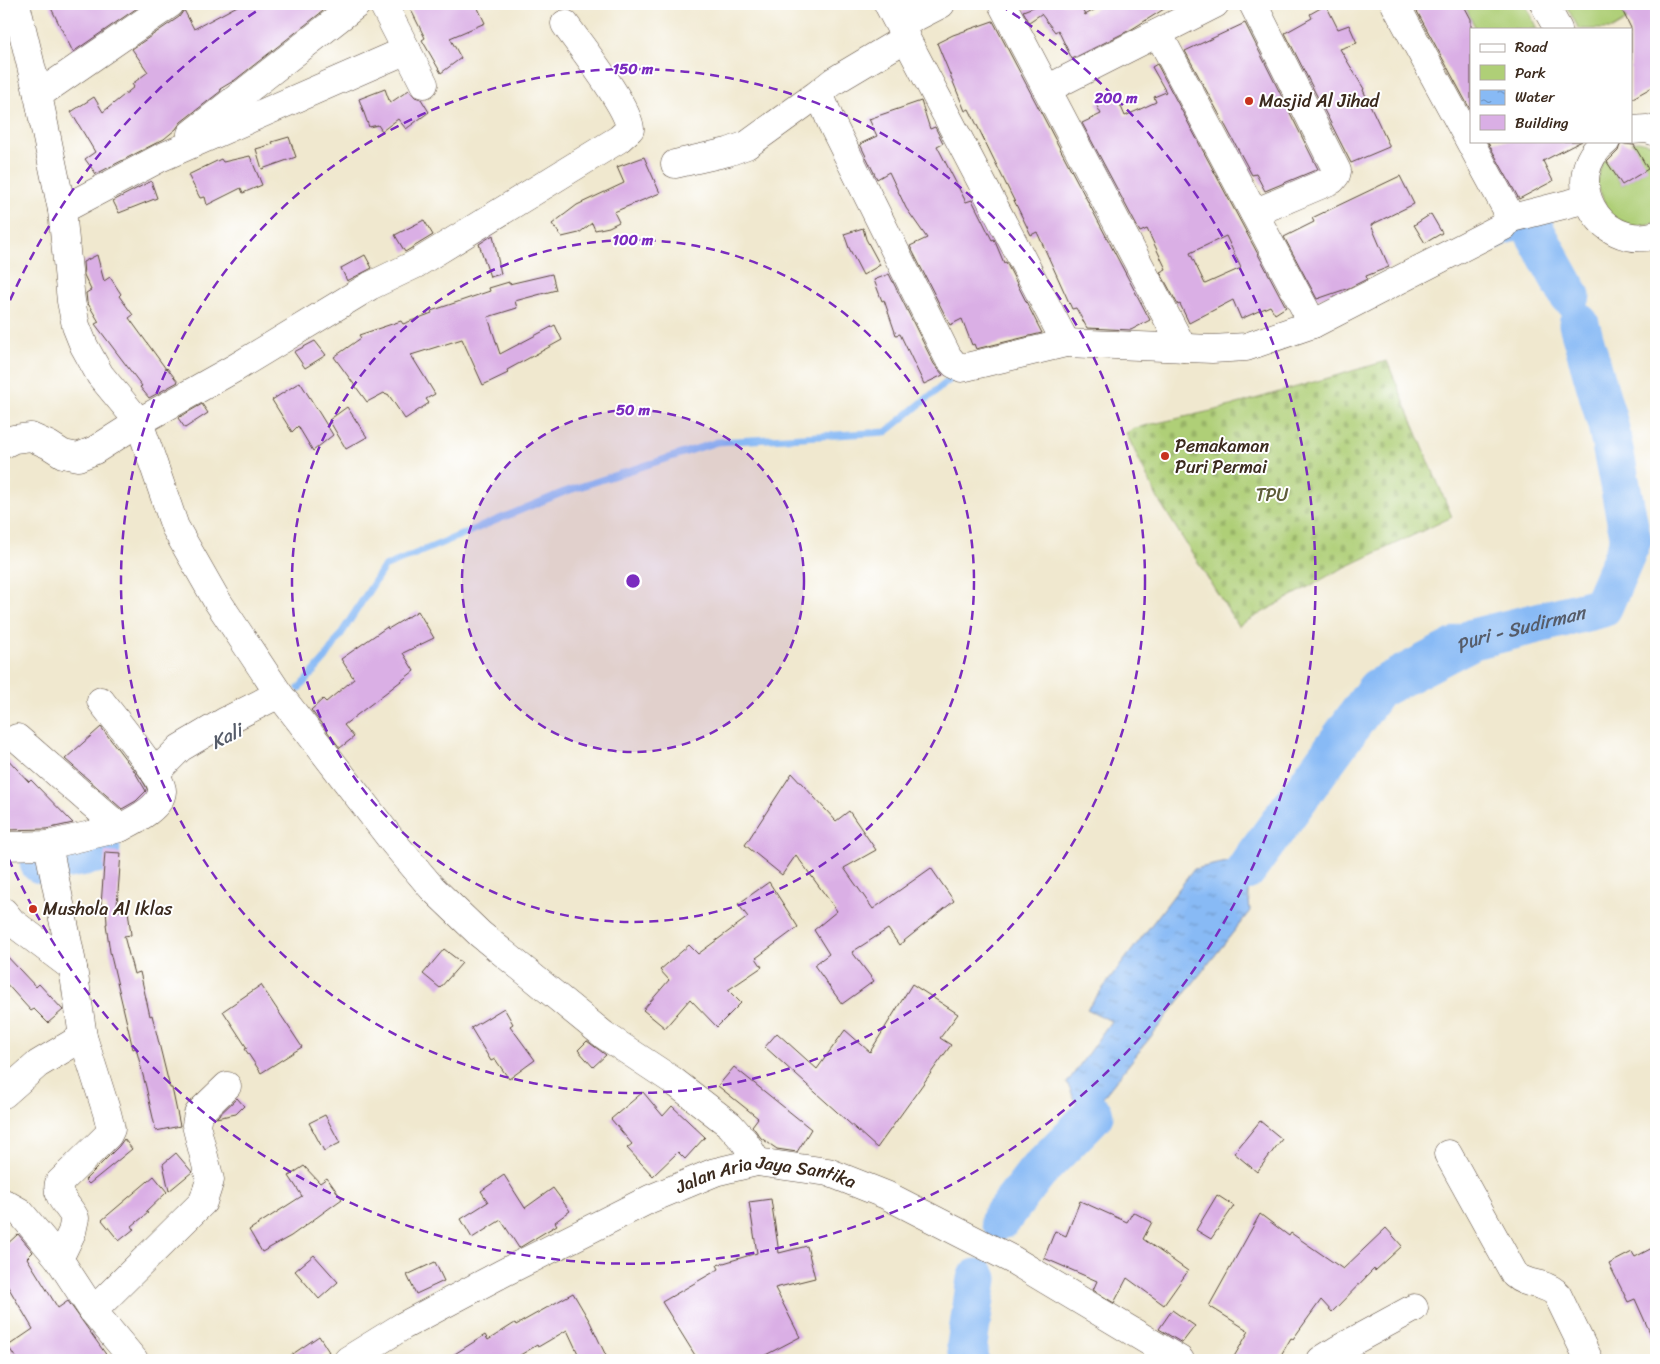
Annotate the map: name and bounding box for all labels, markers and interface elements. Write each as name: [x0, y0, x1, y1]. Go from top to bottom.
legend: [1470, 28, 1632, 142]
text: Road: [1515, 34, 1548, 60]
text: 150 m: [613, 56, 654, 82]
text: Park: [1515, 60, 1546, 86]
text: Water: [1515, 84, 1555, 110]
text: 200 m: [1093, 85, 1138, 111]
place label: Masjid Al Jihad: [1259, 85, 1380, 117]
marker: Masjid Al Jihad: [1243, 95, 1255, 107]
text: Building: [1515, 110, 1569, 136]
text: 100 m: [613, 227, 654, 253]
text: 50 m: [616, 397, 651, 423]
place label: Pemakaman Puri Permai: [1175, 430, 1269, 483]
marker: Pemakaman Puri Permai: [1159, 450, 1171, 462]
park label: TPU: [1256, 479, 1289, 511]
centre of rings: [624, 572, 642, 590]
water label: Puri - Sudirman: [1449, 595, 1590, 662]
water label: Kali: [205, 713, 251, 758]
place label: Mushola Al Iklas: [43, 893, 173, 925]
marker: Mushola Al Iklas: [27, 903, 39, 915]
street label: Jalan Aria Jaya Santika: [670, 1146, 861, 1203]

